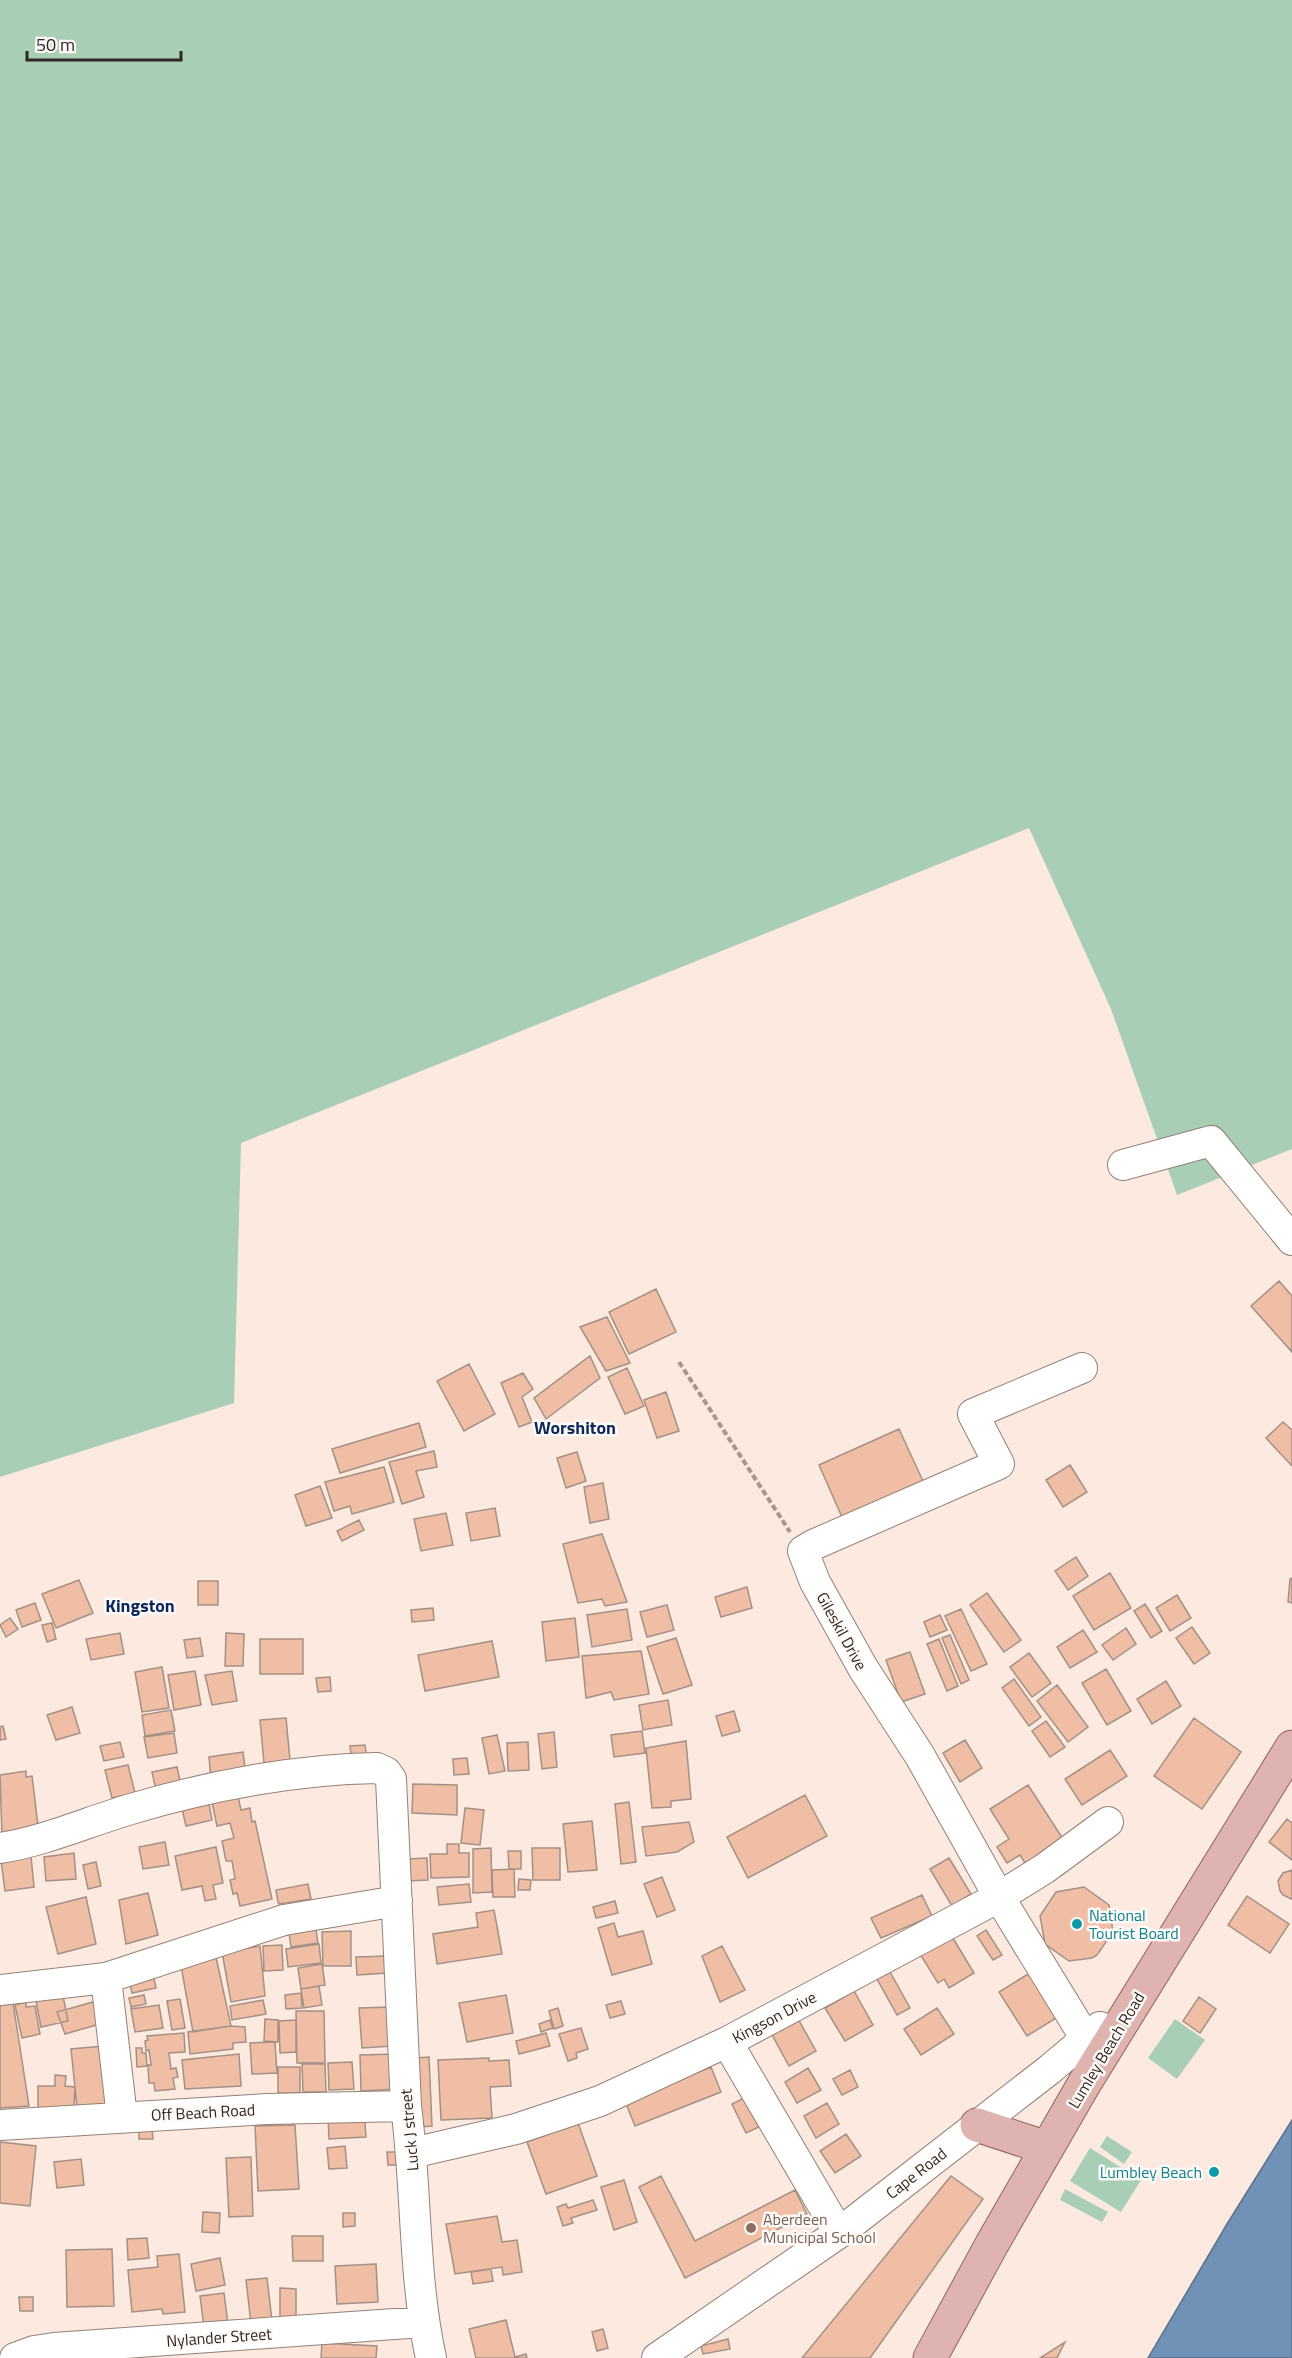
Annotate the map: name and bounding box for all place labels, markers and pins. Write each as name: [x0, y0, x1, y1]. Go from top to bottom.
place label: National Tourist Board: [1089, 1903, 1179, 1945]
marker: National Tourist Board: [1070, 1917, 1084, 1931]
place label: Lumbley Beach: [1100, 2160, 1202, 2184]
marker: Lumbley Beach: [1207, 2165, 1221, 2179]
place label: Aberdeen Municipal School: [763, 2207, 876, 2249]
marker: Aberdeen Municipal School: [744, 2221, 758, 2235]

